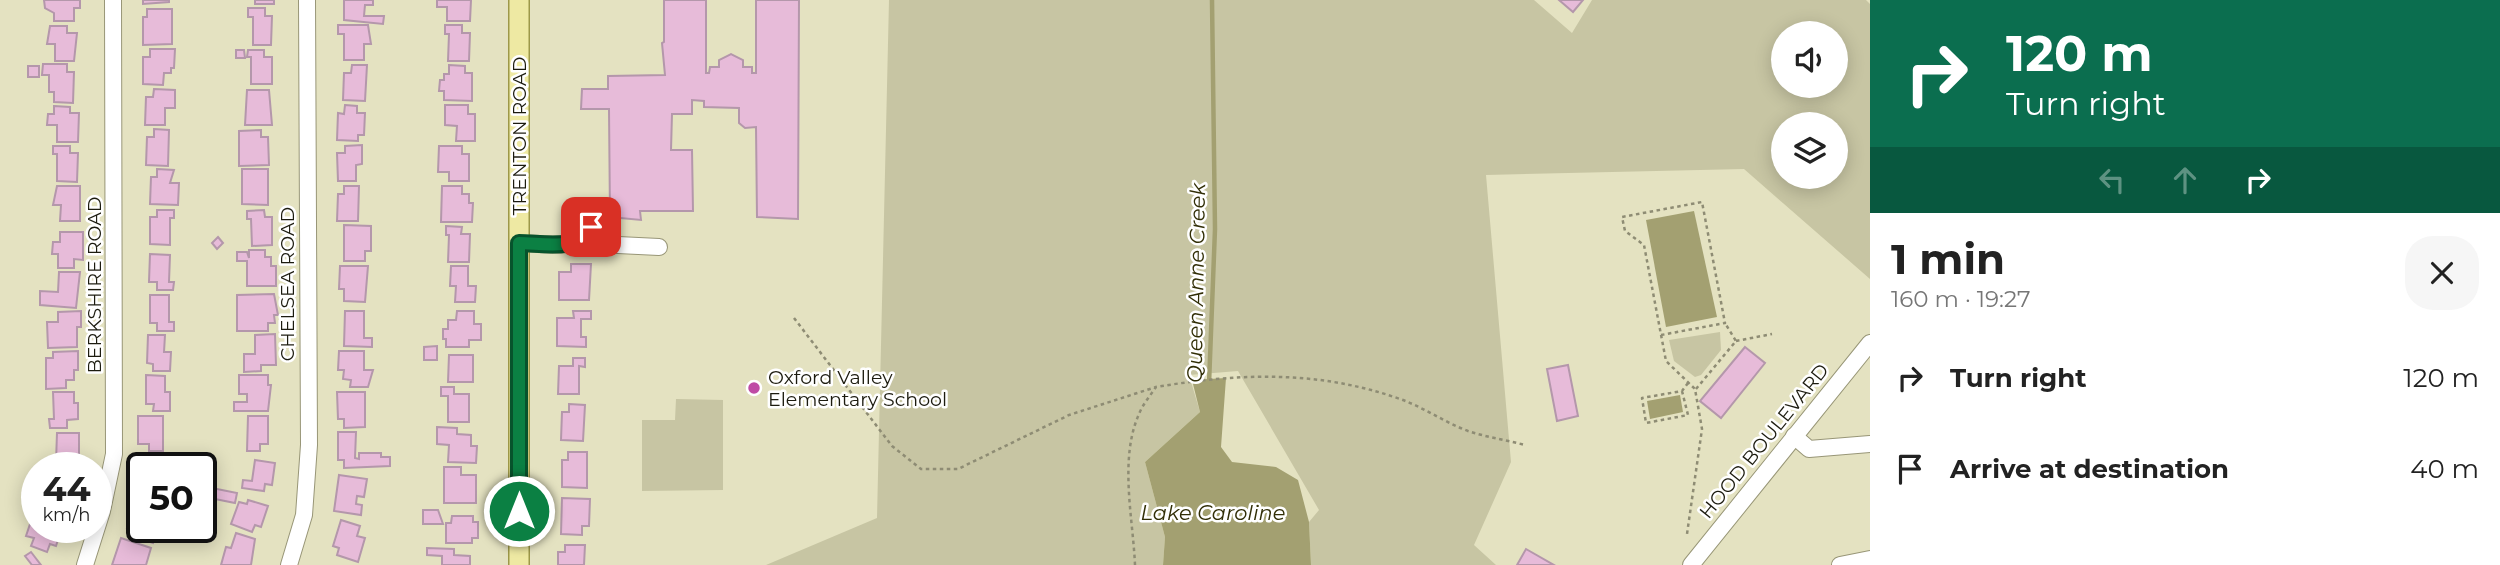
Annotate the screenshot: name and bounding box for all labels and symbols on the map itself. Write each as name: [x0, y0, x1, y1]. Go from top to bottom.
street label: TRENTON ROAD: [508, 57, 531, 215]
water label: Queen Anne Creek: [1182, 182, 1210, 383]
street label: BERKSHIRE ROAD: [83, 196, 106, 374]
pin: [561, 197, 621, 257]
street label: CHELSEA ROAD: [276, 207, 299, 361]
street label: HOOD BOULEVARD: [1694, 359, 1834, 523]
place label: Oxford Valley Elementary School: [768, 366, 947, 411]
marker: Oxford Valley Elementary School: [746, 380, 762, 396]
speed limit sign: 50: [126, 452, 217, 543]
position arrow: [482, 474, 556, 548]
water label: Lake Caroline: [1140, 500, 1286, 525]

